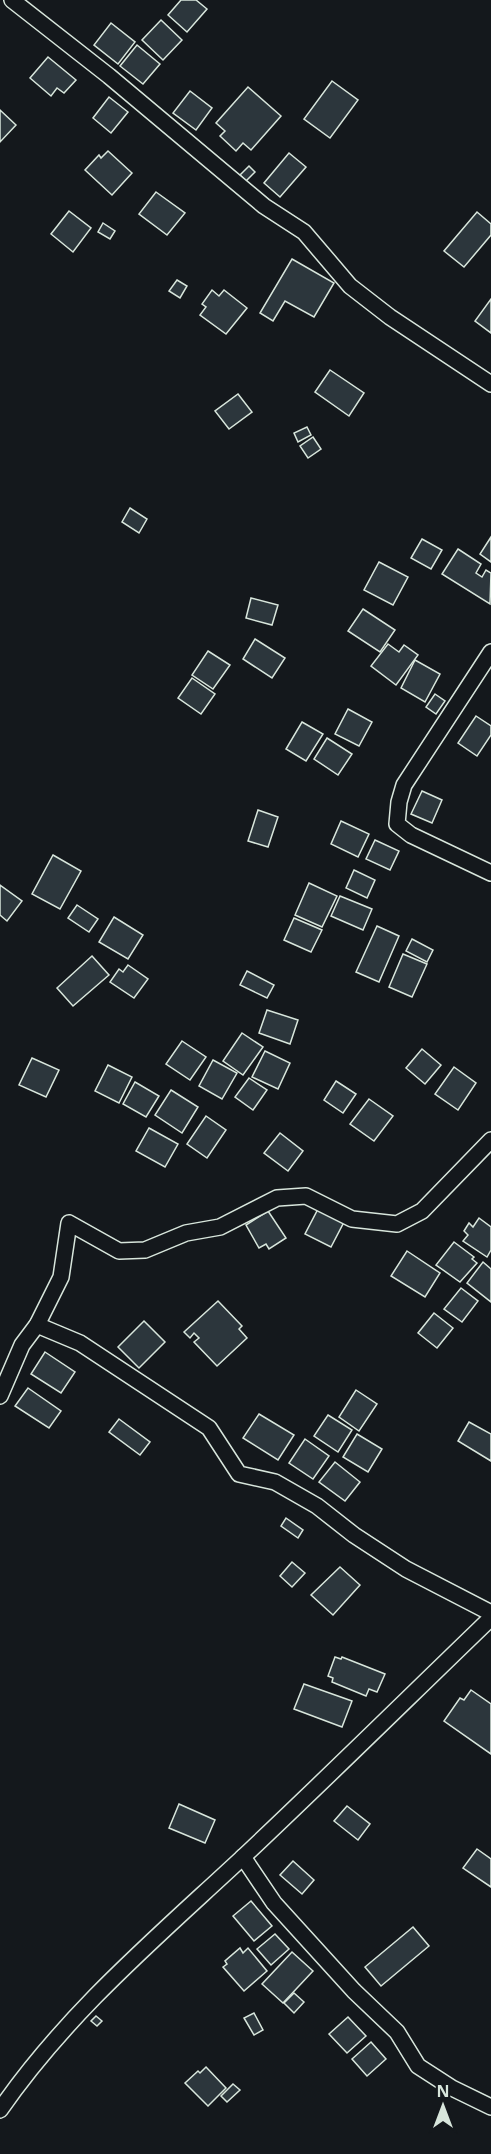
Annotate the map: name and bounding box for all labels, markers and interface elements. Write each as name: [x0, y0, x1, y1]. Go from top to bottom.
north arrow: [413, 2076, 473, 2136]
text: N: [436, 2080, 450, 2102]

